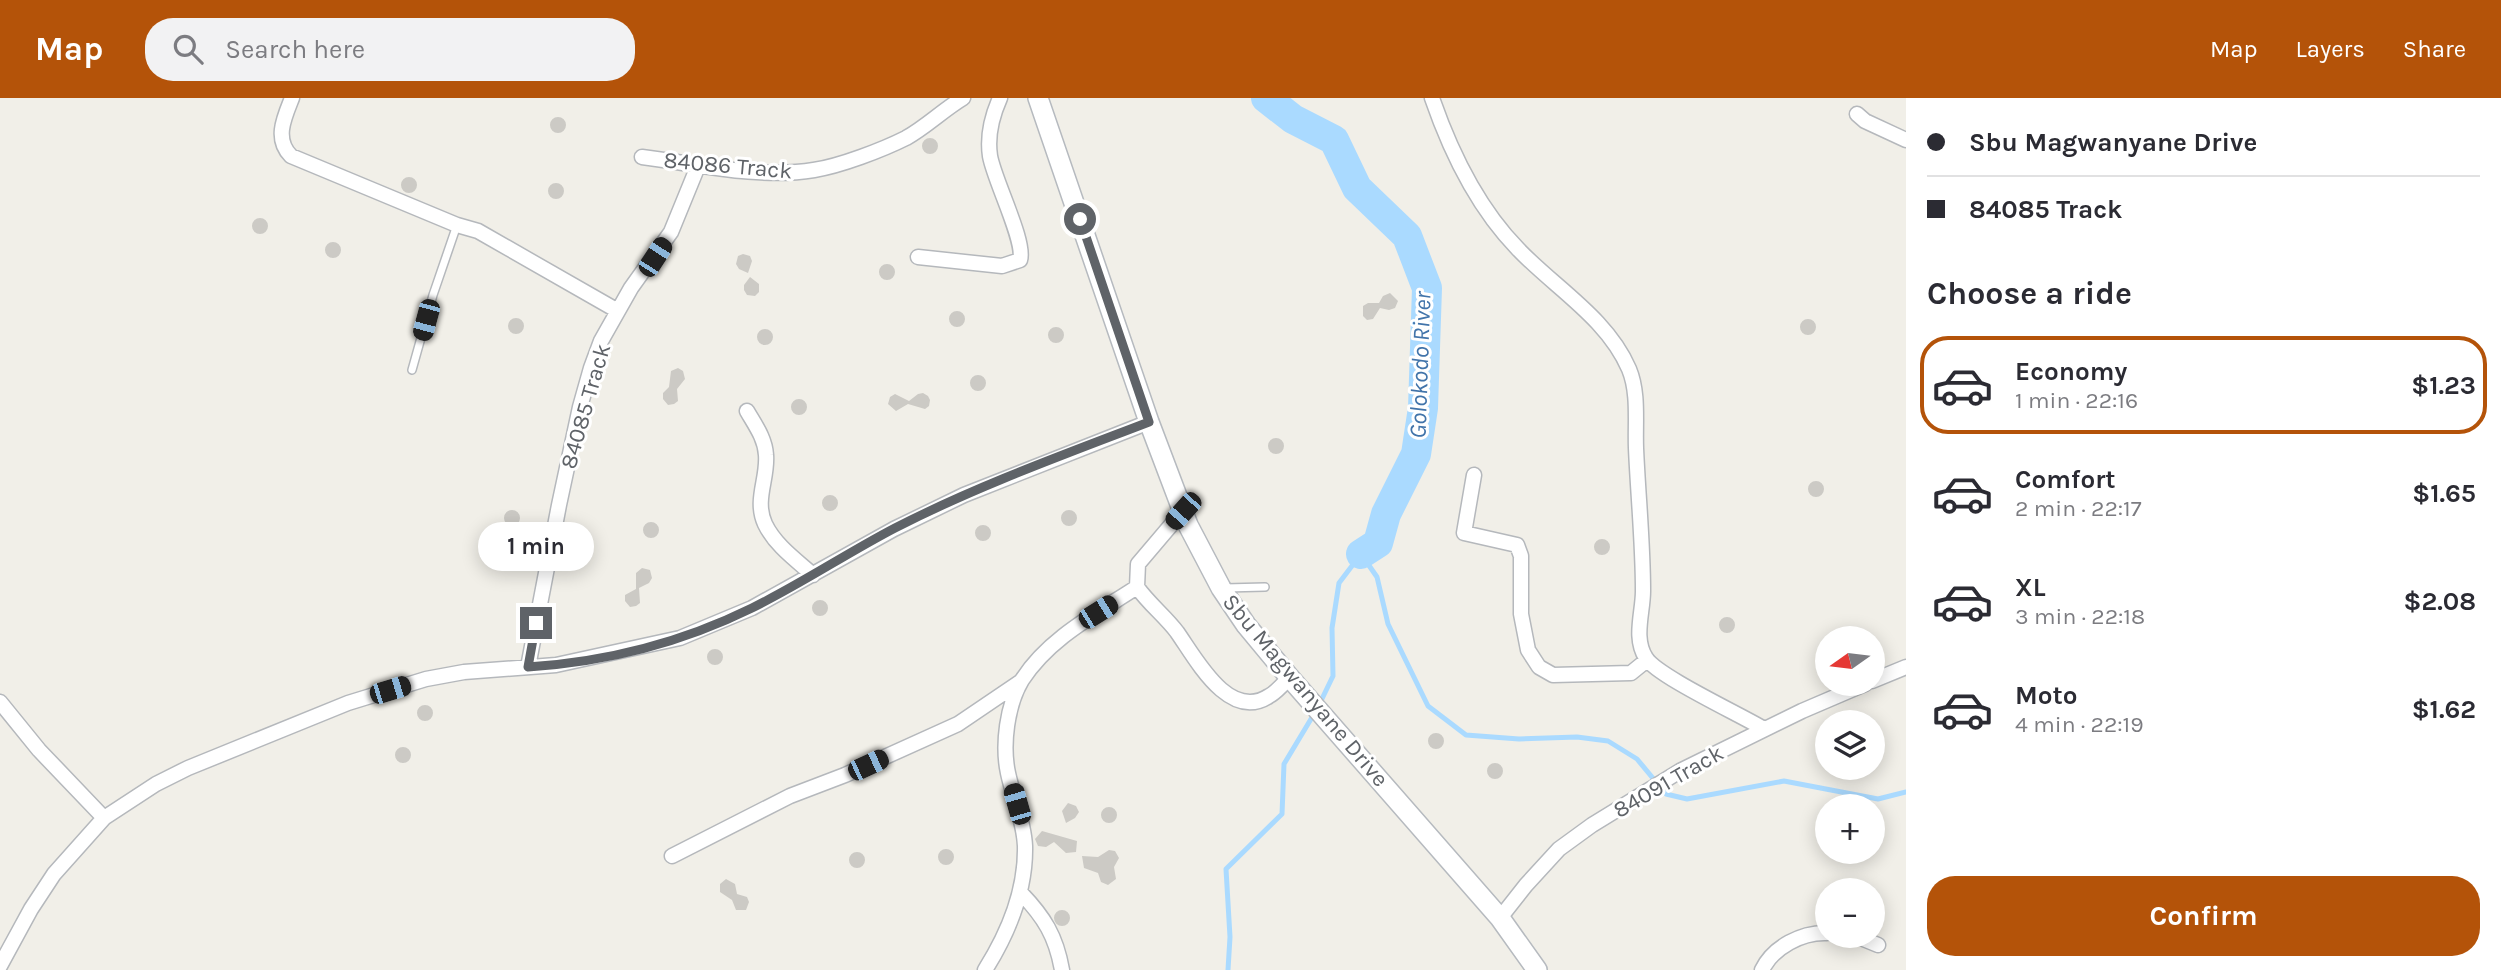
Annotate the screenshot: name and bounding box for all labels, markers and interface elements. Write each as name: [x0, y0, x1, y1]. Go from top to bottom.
search box: [145, 18, 635, 81]
text: Map: [35, 30, 103, 68]
icon: search: [169, 30, 207, 68]
text: Search here: [225, 34, 365, 65]
text: Map: [2210, 35, 2258, 63]
text: Layers: [2296, 35, 2365, 63]
text: Share: [2403, 35, 2466, 63]
text: Sbu Magwanyane Drive: [1969, 127, 2257, 158]
street label: 84086 Track: [663, 146, 793, 185]
text: 84085 Track: [1969, 194, 2122, 225]
route start: [1064, 203, 1096, 235]
car: [635, 234, 676, 280]
text: Choose a ride: [1927, 275, 2132, 312]
water label: Golokodo River: [1403, 290, 1437, 439]
car: [411, 297, 442, 343]
street label: 84085 Track: [555, 340, 616, 472]
icon: car: [1931, 354, 1994, 417]
text: Economy: [2015, 356, 2127, 387]
text: $1.23: [2411, 370, 2476, 401]
text: 1 min · 22:16: [2015, 387, 2138, 414]
icon: car: [1931, 462, 1994, 525]
text: Comfort: [2015, 464, 2116, 495]
text: $1.65: [2412, 478, 2476, 509]
car: [1162, 488, 1205, 534]
text: 2 min · 22:17: [2015, 495, 2141, 522]
callout: 1 min: [478, 522, 594, 570]
text: 1 min: [507, 533, 565, 560]
icon: car: [1931, 570, 1994, 633]
text: XL: [2015, 572, 2046, 603]
text: $2.08: [2404, 586, 2476, 617]
street label: Sbu Magwanyane Drive: [1217, 588, 1394, 792]
car: [1075, 592, 1122, 632]
text: 3 min · 22:18: [2015, 603, 2145, 630]
route end: [520, 607, 552, 639]
north arrow: [1815, 626, 1885, 696]
map controls: [1815, 626, 1885, 948]
car: [367, 674, 414, 706]
icon: car: [1931, 678, 1994, 741]
text: Moto: [2015, 680, 2077, 711]
text: $1.62: [2412, 694, 2476, 725]
button: layers: [1815, 710, 1885, 780]
text: 4 min · 22:19: [2015, 711, 2144, 738]
street label: 84091 Track: [1608, 739, 1728, 824]
car: [845, 747, 892, 783]
car: [1002, 781, 1033, 827]
button: +: [1815, 794, 1885, 864]
button: Confirm: [1927, 876, 2480, 956]
button: −: [1815, 878, 1885, 948]

